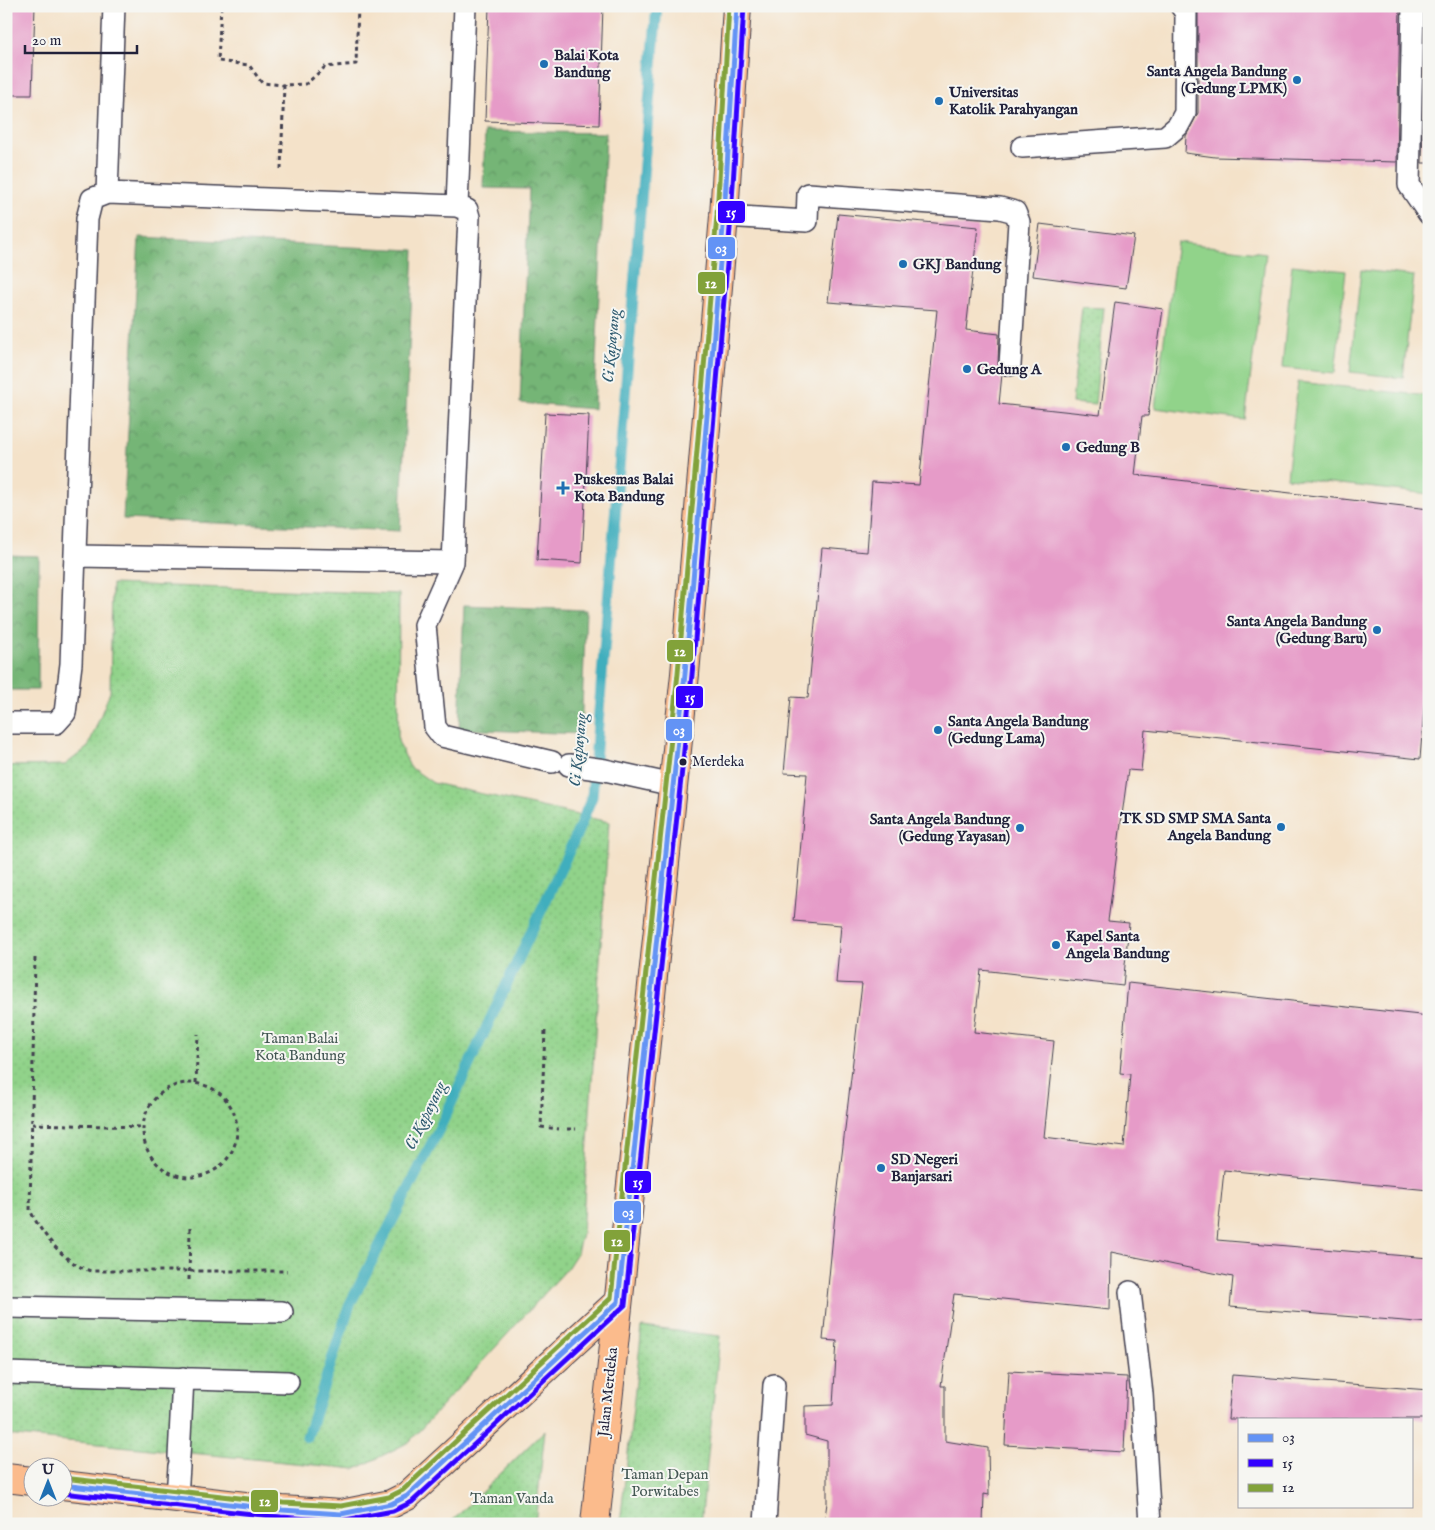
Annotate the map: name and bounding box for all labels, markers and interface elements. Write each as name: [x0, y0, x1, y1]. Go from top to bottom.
scale bar: [25, 22, 138, 54]
text: 20 m: [32, 31, 62, 50]
place label: Balai Kota Bandung: [554, 46, 619, 82]
marker: Balai Kota Bandung: [538, 58, 550, 70]
place label: Santa Angela Bandung (Gedung LPMK): [1147, 62, 1288, 98]
marker: Santa Angela Bandung (Gedung LPMK): [1291, 74, 1303, 86]
place label: Universitas Katolik Parahyangan: [948, 83, 1078, 119]
marker: Universitas Katolik Parahyangan: [933, 95, 945, 107]
line badge: 15: [717, 200, 746, 224]
text: 15: [726, 204, 736, 222]
line badge: 03: [707, 236, 736, 260]
text: 03: [715, 240, 727, 258]
place label: GKJ Bandung: [913, 255, 1002, 274]
marker: GKJ Bandung: [897, 258, 909, 270]
line badge: 12: [697, 271, 726, 295]
text: 12: [705, 275, 717, 293]
water label: Ci Kapayang: [599, 308, 625, 383]
place label: Gedung A: [977, 360, 1042, 379]
marker: Gedung A: [961, 363, 973, 375]
place label: Gedung B: [1076, 438, 1140, 457]
marker: Gedung B: [1060, 441, 1072, 453]
place label: Puskesmas Balai Kota Bandung: [574, 470, 673, 506]
marker: Puskesmas Balai Kota Bandung: [556, 481, 570, 495]
place label: Santa Angela Bandung (Gedung Baru): [1227, 612, 1368, 648]
marker: Santa Angela Bandung (Gedung Baru): [1371, 624, 1383, 636]
line badge: 12: [666, 639, 694, 663]
text: 12: [674, 643, 686, 661]
line badge: 15: [675, 685, 704, 709]
text: 15: [685, 689, 695, 707]
water label: Ci Kapayang: [566, 712, 592, 787]
place label: Santa Angela Bandung (Gedung Lama): [948, 712, 1089, 748]
line badge: 03: [665, 718, 693, 742]
text: 03: [673, 722, 685, 740]
marker: Santa Angela Bandung (Gedung Lama): [932, 724, 944, 736]
place label: Merdeka: [692, 753, 745, 771]
marker: Merdeka: [678, 757, 688, 767]
place label: TK SD SMP SMA Santa Angela Bandung: [1119, 809, 1272, 845]
place label: Santa Angela Bandung (Gedung Yayasan): [870, 810, 1011, 846]
marker: TK SD SMP SMA Santa Angela Bandung: [1275, 821, 1287, 833]
marker: Santa Angela Bandung (Gedung Yayasan): [1014, 822, 1026, 834]
place label: Kapel Santa Angela Bandung: [1065, 927, 1170, 963]
marker: Kapel Santa Angela Bandung: [1050, 939, 1062, 951]
park label: Taman Balai Kota Bandung: [255, 1029, 346, 1065]
water label: Ci Kapayang: [401, 1078, 451, 1153]
place label: SD Negeri Banjarsari: [891, 1150, 958, 1186]
marker: SD Negeri Banjarsari: [875, 1162, 887, 1174]
line badge: 15: [624, 1170, 652, 1194]
text: 15: [633, 1174, 643, 1192]
line badge: 03: [613, 1200, 642, 1224]
text: 03: [622, 1204, 634, 1222]
line badge: 12: [603, 1229, 631, 1253]
text: 12: [611, 1233, 623, 1251]
street label: Jalan Merdeka: [594, 1346, 622, 1440]
legend: [1238, 1418, 1412, 1508]
text: 03: [1282, 1428, 1295, 1447]
text: 15: [1282, 1454, 1294, 1473]
north arrow: [22, 1458, 72, 1508]
text: U: [41, 1461, 55, 1479]
park label: Taman Depan Porwitabes: [621, 1465, 709, 1501]
text: 12: [1282, 1478, 1295, 1497]
line badge: 12: [250, 1489, 279, 1513]
park label: Taman Vanda: [470, 1489, 554, 1508]
text: 12: [259, 1493, 271, 1511]

